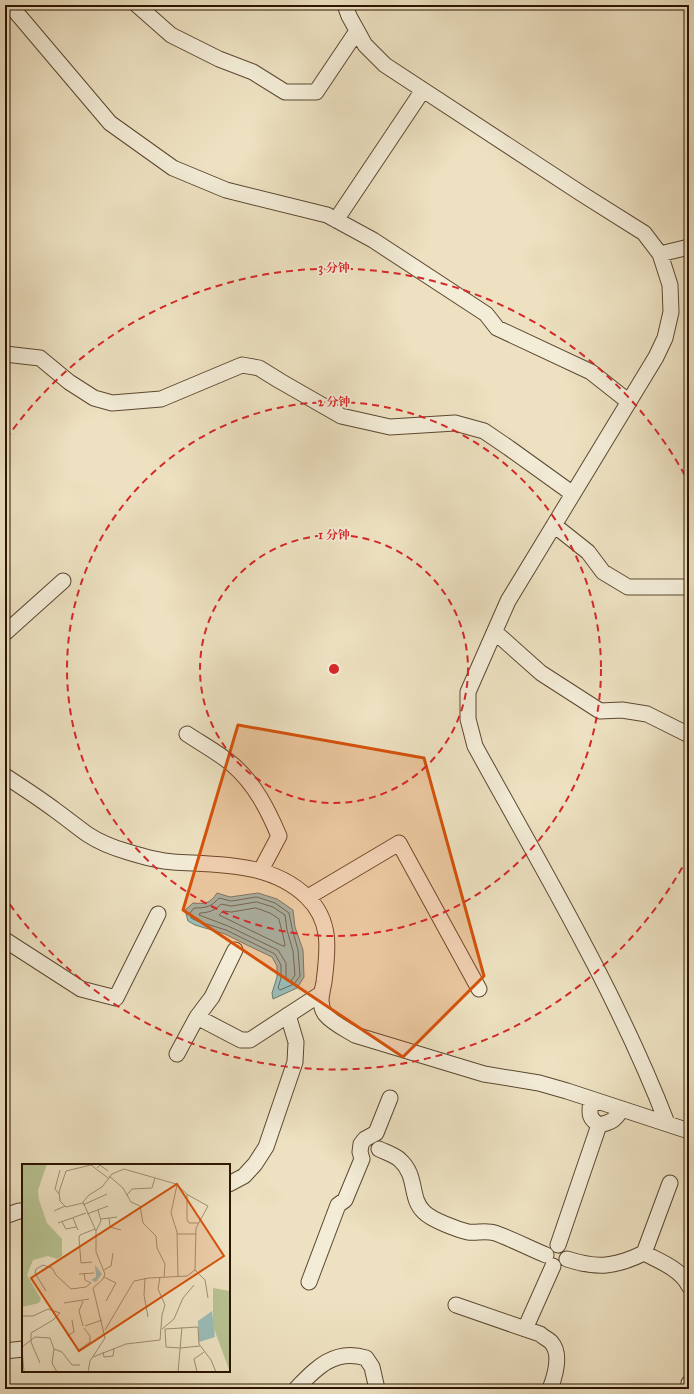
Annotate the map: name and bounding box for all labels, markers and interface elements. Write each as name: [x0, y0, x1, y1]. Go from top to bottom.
text: 3 分钟: [318, 261, 350, 276]
text: 2 分钟: [318, 395, 350, 409]
text: 1 分钟: [318, 528, 350, 542]
centre of rings: [327, 662, 341, 676]
inset map: [22, 1164, 230, 1372]

